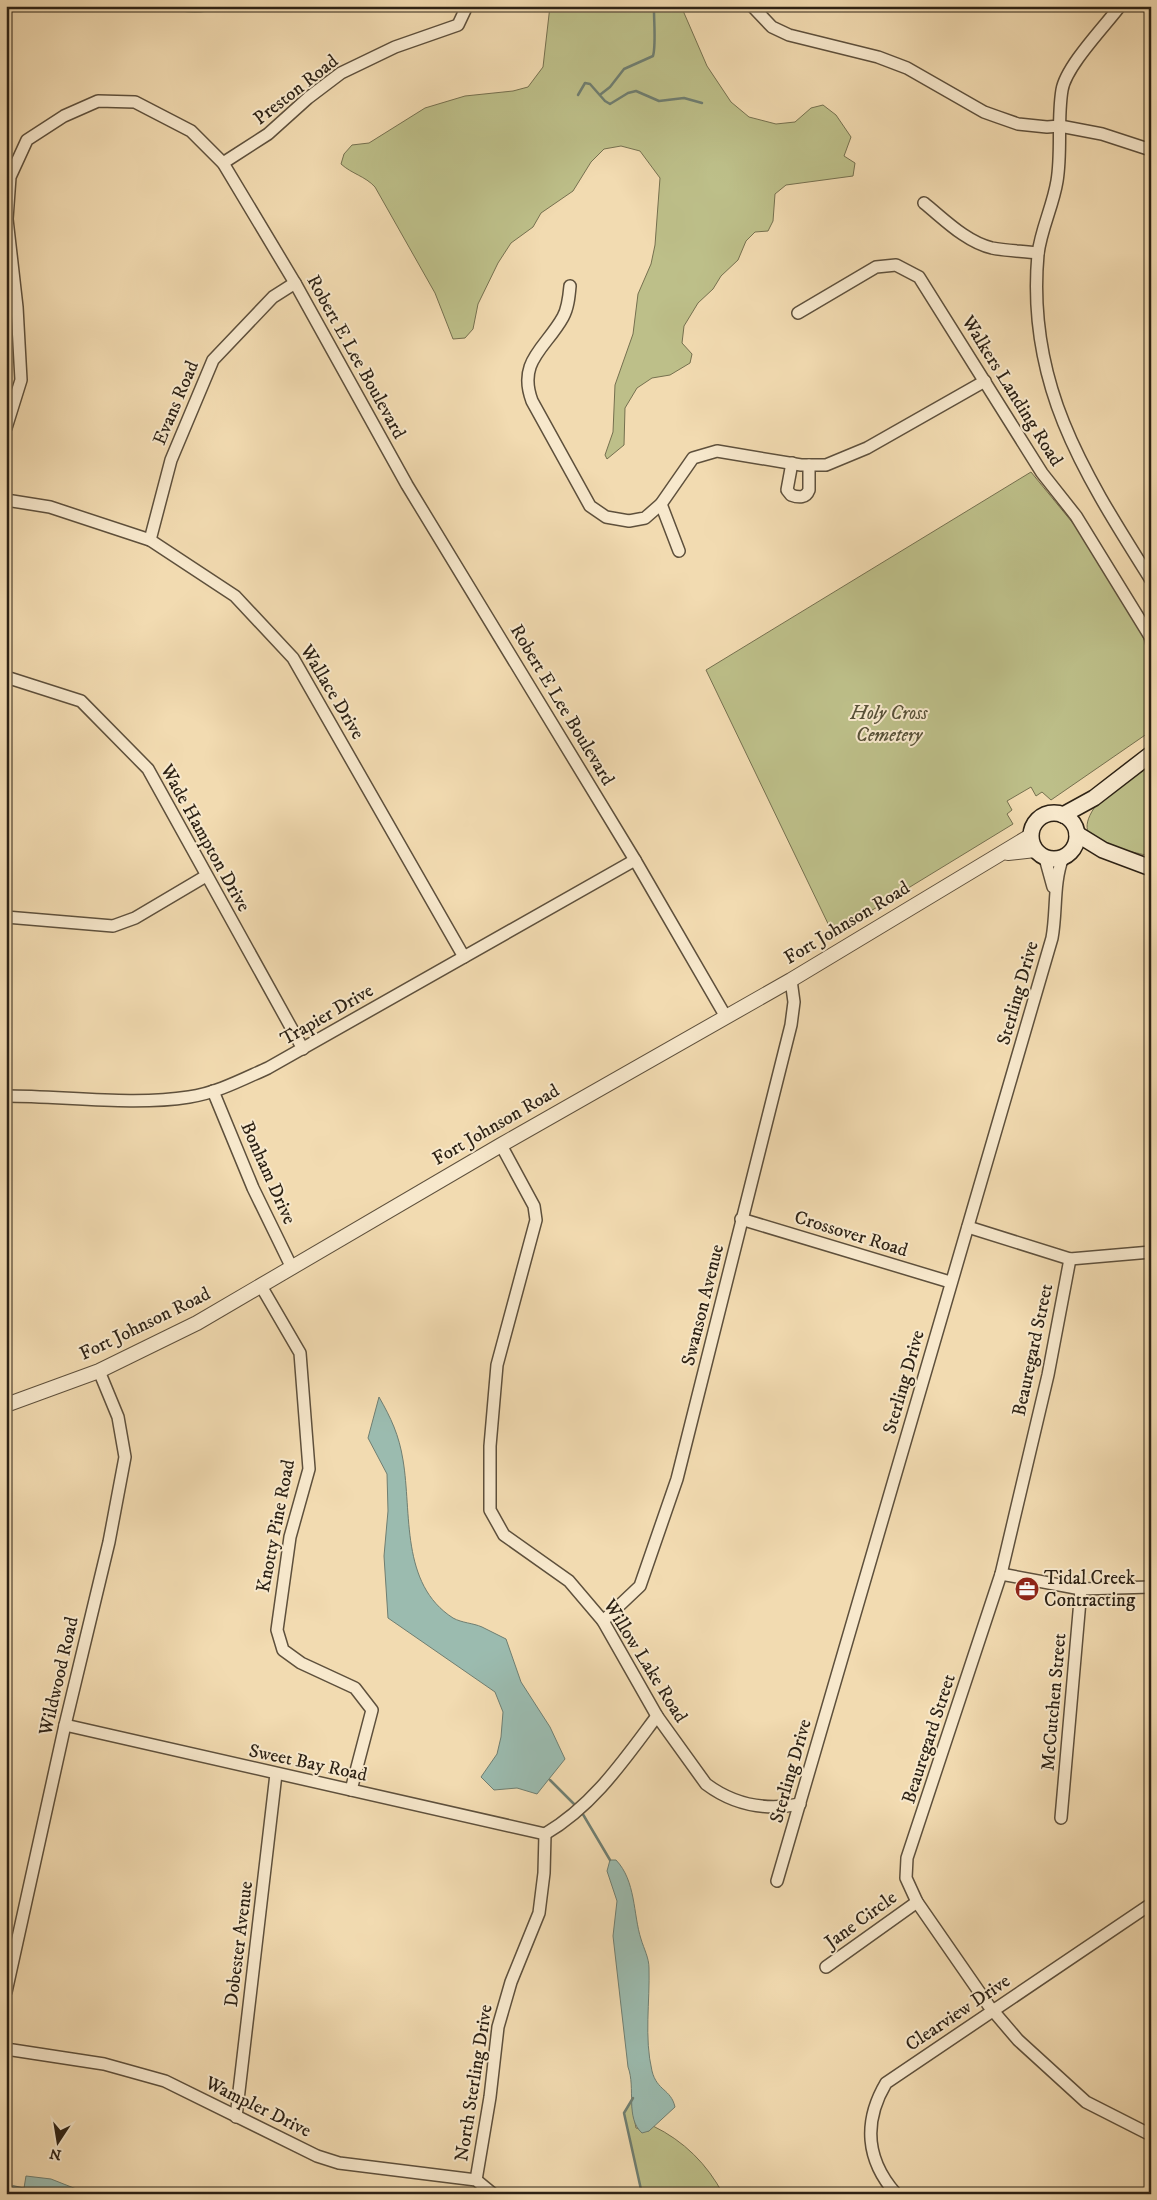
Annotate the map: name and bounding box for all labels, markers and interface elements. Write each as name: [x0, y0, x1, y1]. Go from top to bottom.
street label: Preston Road: [249, 50, 343, 130]
street label: Robert E Lee Boulevard: [301, 271, 411, 443]
street label: Walkers Landing Road: [956, 311, 1068, 471]
street label: Evans Road: [148, 357, 204, 449]
street label: Robert E Lee Boulevard: [505, 620, 619, 790]
street label: Wallace Drive: [294, 640, 369, 744]
park label: Holy Cross Cemetery: [849, 702, 929, 747]
street label: Wade Hampton Drive: [154, 759, 255, 916]
street label: Fort Johnson Road: [780, 876, 914, 970]
street label: Sterling Drive: [992, 938, 1044, 1048]
street label: Trapier Drive: [277, 979, 378, 1051]
street label: Fort Johnson Road: [428, 1079, 564, 1171]
street label: Bonham Drive: [235, 1118, 301, 1228]
street label: Crossover Road: [791, 1206, 911, 1262]
street label: Swanson Avenue: [677, 1242, 729, 1368]
street label: Fort Johnson Road: [76, 1282, 215, 1366]
street label: Beauregard Street: [1008, 1282, 1058, 1418]
street label: Sterling Drive: [878, 1327, 930, 1437]
street label: Knotty Pine Road: [252, 1457, 300, 1594]
place label: Tidal Creek Contracting: [1044, 1567, 1136, 1612]
office icon: Tidal Creek Contracting: [1014, 1576, 1040, 1602]
street label: Willow Lake Road: [597, 1594, 692, 1727]
street label: Wildwood Road: [34, 1614, 84, 1738]
street label: McCutchen Street: [1037, 1632, 1071, 1772]
street label: Beauregard Street: [897, 1671, 961, 1807]
street label: Sterling Drive: [765, 1716, 817, 1826]
street label: Sweet Bay Road: [247, 1739, 370, 1787]
street label: Dobester Avenue: [220, 1880, 258, 2008]
street label: Jane Circle: [819, 1886, 902, 1955]
street label: Clearview Drive: [901, 1970, 1015, 2056]
street label: North Sterling Drive: [450, 2003, 498, 2163]
street label: Wampler Drive: [200, 2071, 315, 2143]
north arrow: [32, 2118, 82, 2168]
text: N: [48, 2144, 63, 2164]

